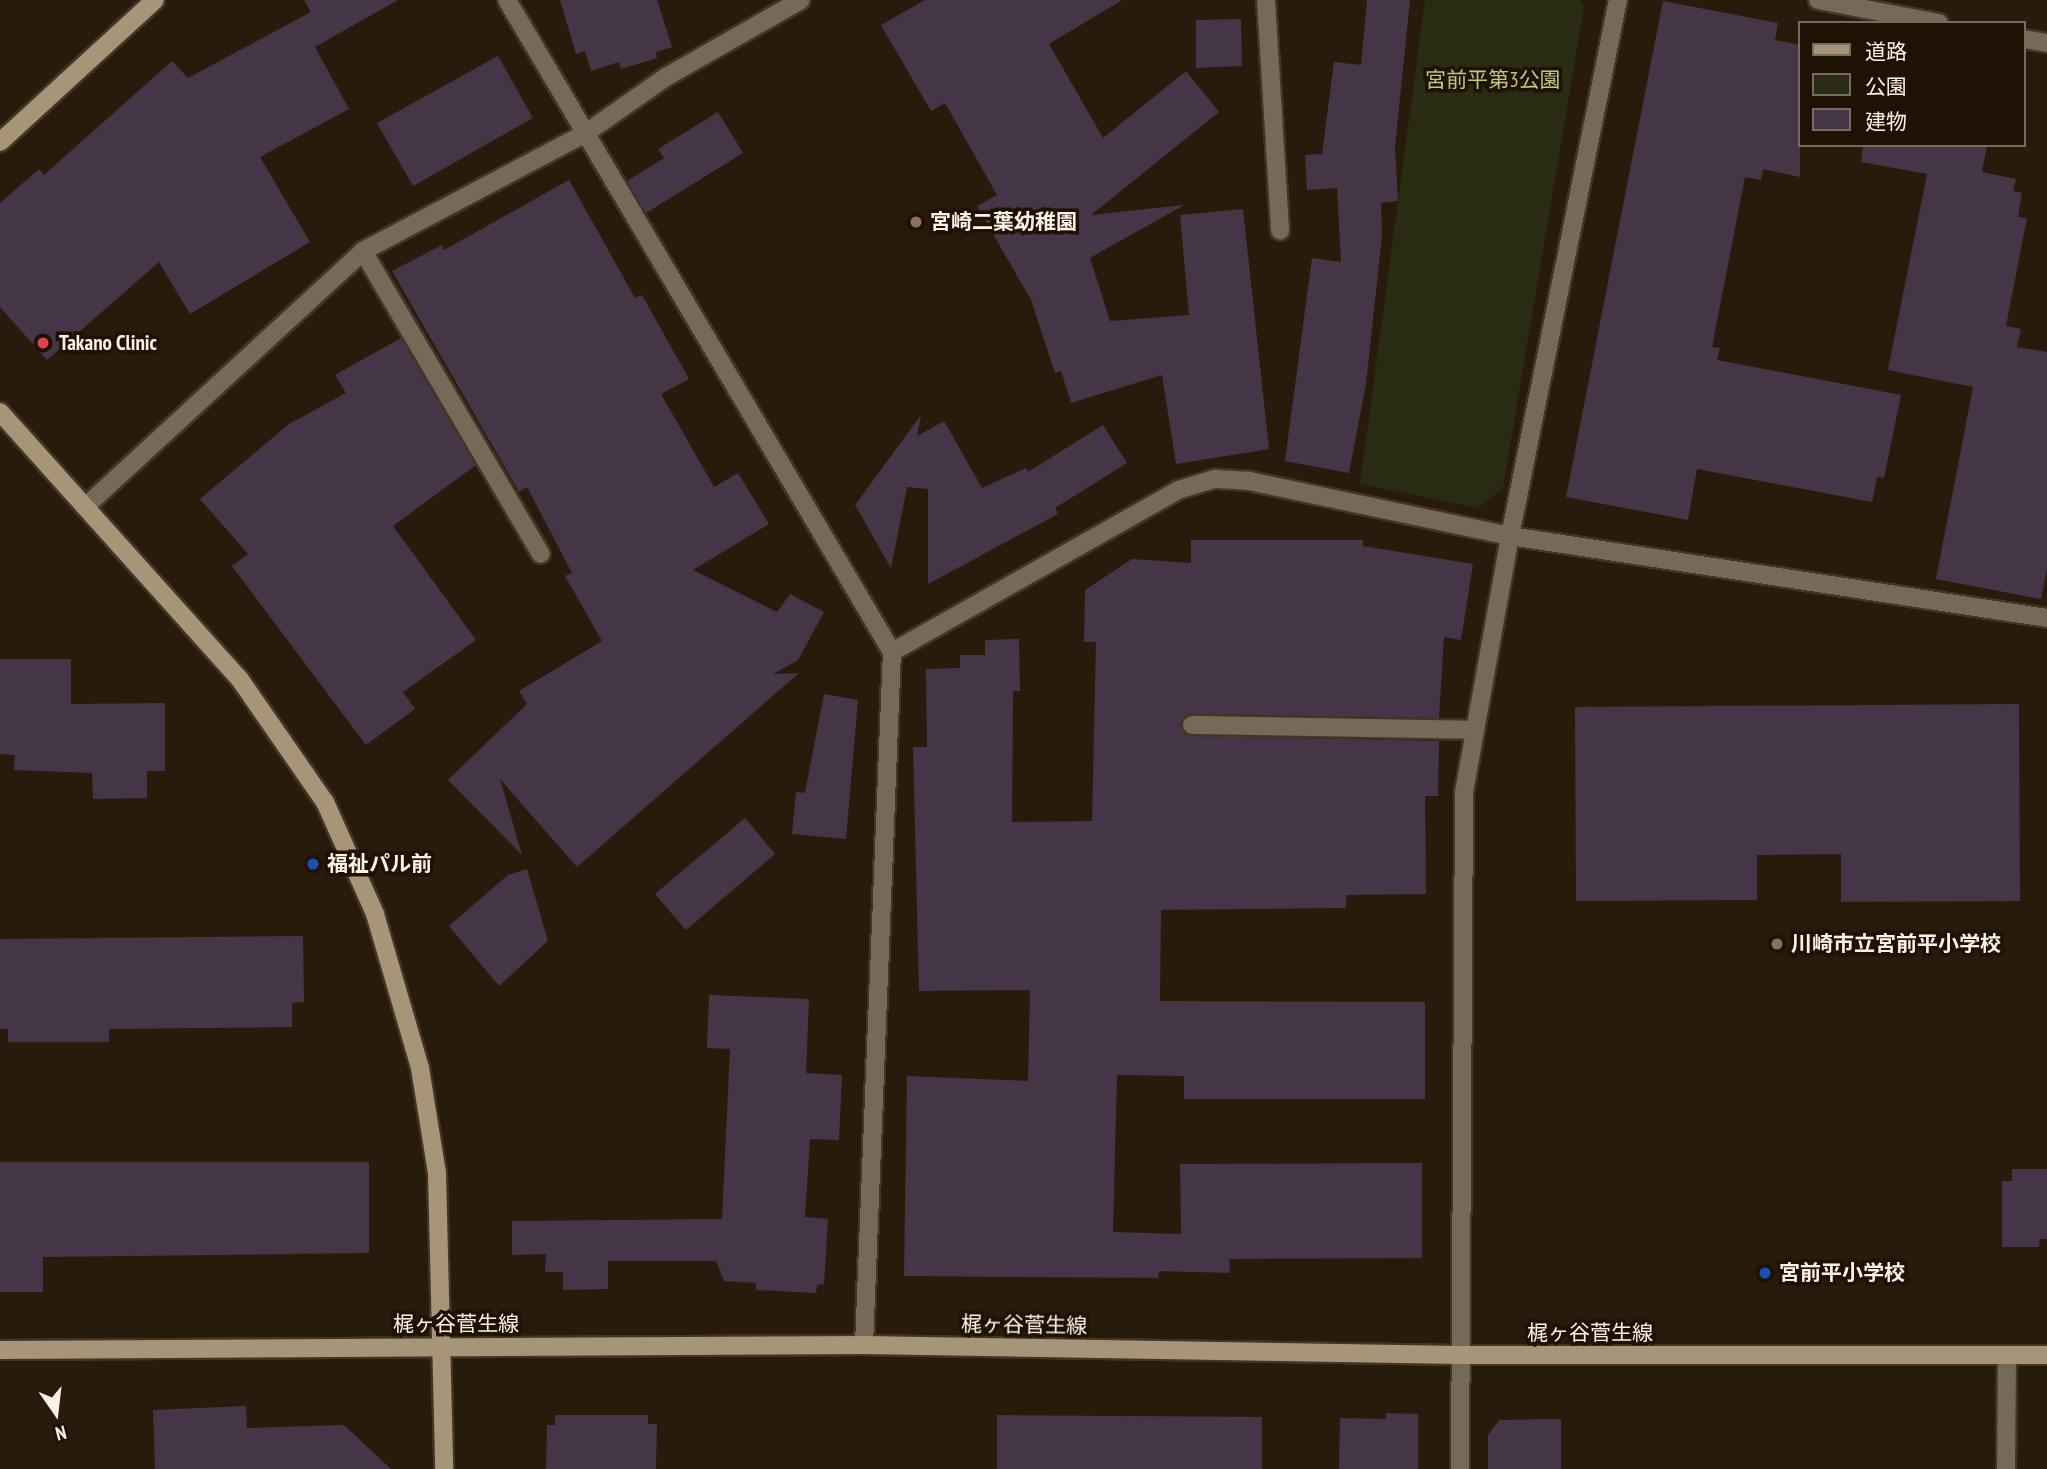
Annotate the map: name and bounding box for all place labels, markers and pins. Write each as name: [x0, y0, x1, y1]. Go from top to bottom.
place label: 宮崎二葉幼稚園: [930, 209, 1077, 235]
marker: 宮崎二葉幼稚園: [908, 214, 924, 230]
place label: Takano Clinic: [59, 330, 157, 356]
marker: Takano Clinic: [33, 333, 53, 353]
place label: 福祉パル前: [327, 851, 432, 877]
marker: 福祉パル前: [305, 856, 321, 872]
place label: 川崎市立宮前平小学校: [1791, 931, 2001, 957]
marker: 川崎市立宮前平小学校: [1769, 936, 1785, 952]
place label: 宮前平小学校: [1779, 1260, 1905, 1286]
marker: 宮前平小学校: [1757, 1265, 1773, 1281]

